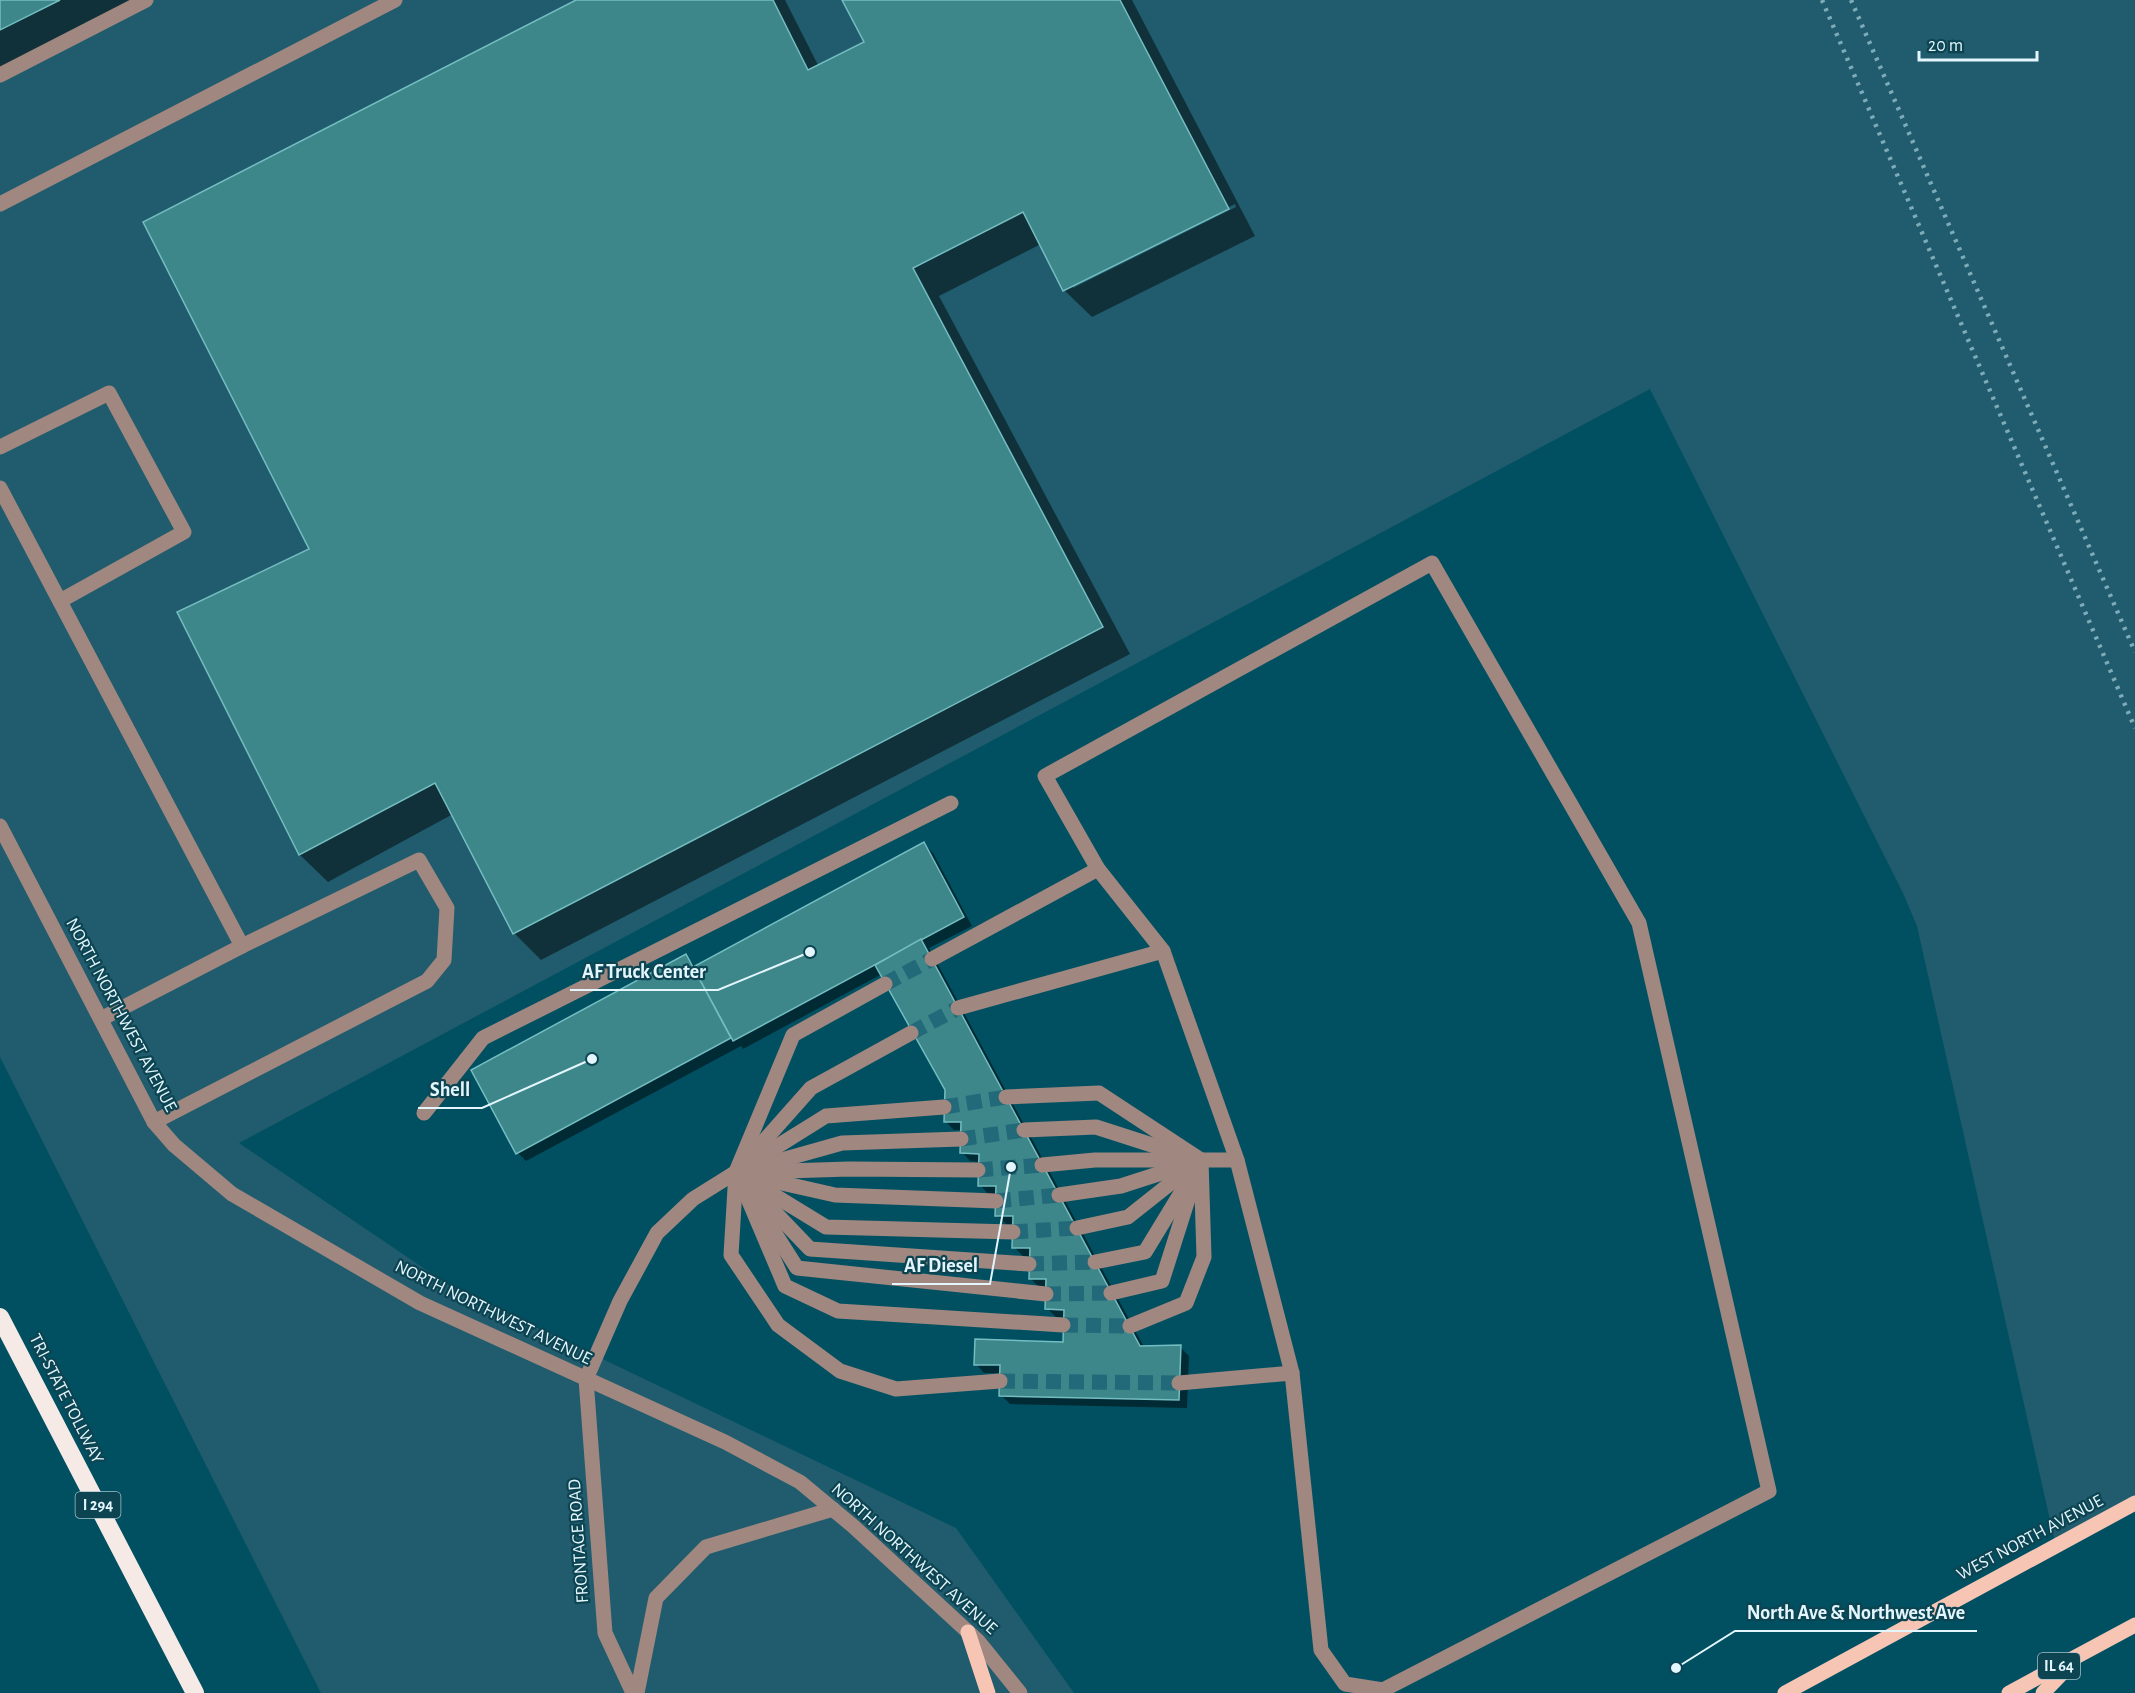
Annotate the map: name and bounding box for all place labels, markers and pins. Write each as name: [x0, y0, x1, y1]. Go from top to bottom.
callout: AF Truck Center: [570, 952, 718, 990]
callout: Shell: [418, 1070, 482, 1108]
callout: AF Diesel: [892, 1246, 990, 1284]
callout: North Ave & Northwest Ave: [1735, 1593, 1977, 1631]

